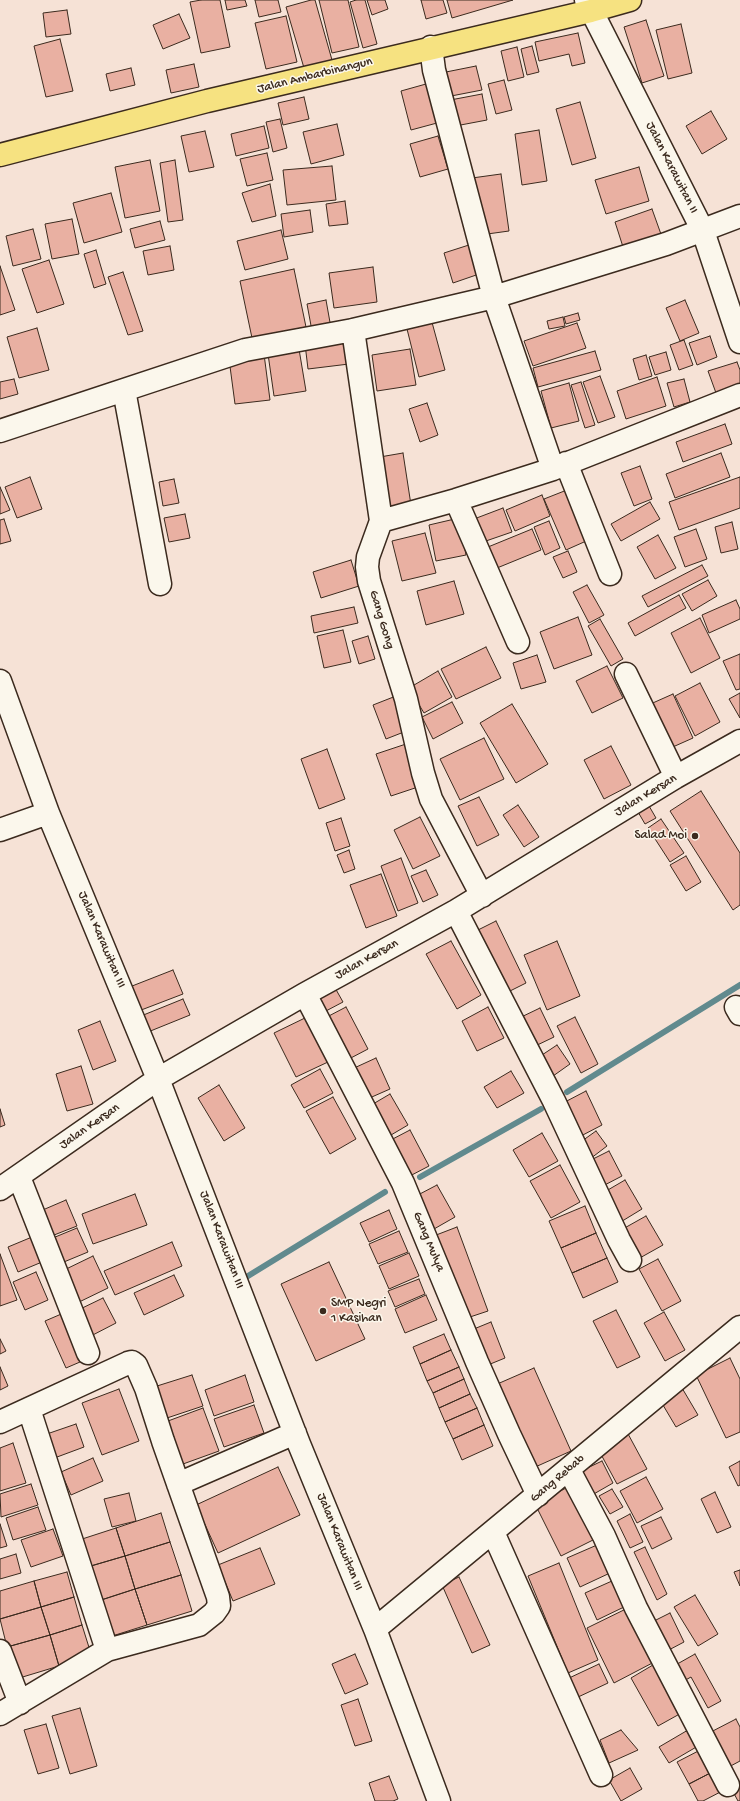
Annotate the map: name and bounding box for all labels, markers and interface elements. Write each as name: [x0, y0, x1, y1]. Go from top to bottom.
street label: Jalan Ambarbinangun: [256, 54, 374, 98]
street label: Jalan Karawitan II: [641, 120, 701, 216]
street label: Gang Gong: [365, 589, 397, 651]
street label: Jalan Kersan: [612, 771, 680, 821]
place label: Salad Moi: [634, 828, 687, 844]
marker: Salad Moi: [690, 831, 700, 841]
street label: Jalan Karawitan III: [74, 889, 128, 991]
street label: Jalan Kersan: [333, 936, 401, 984]
street label: Jalan Kersan: [57, 1101, 123, 1153]
street label: Jalan Karawitan III: [195, 1189, 247, 1291]
street label: Gang Mulya: [408, 1210, 448, 1274]
place label: SMP Negri 1 Kasihan: [331, 1296, 386, 1327]
marker: SMP Negri 1 Kasihan: [318, 1306, 328, 1316]
street label: Gang Rebab: [528, 1452, 588, 1506]
street label: Jalan Karawitan III: [312, 1491, 366, 1593]

